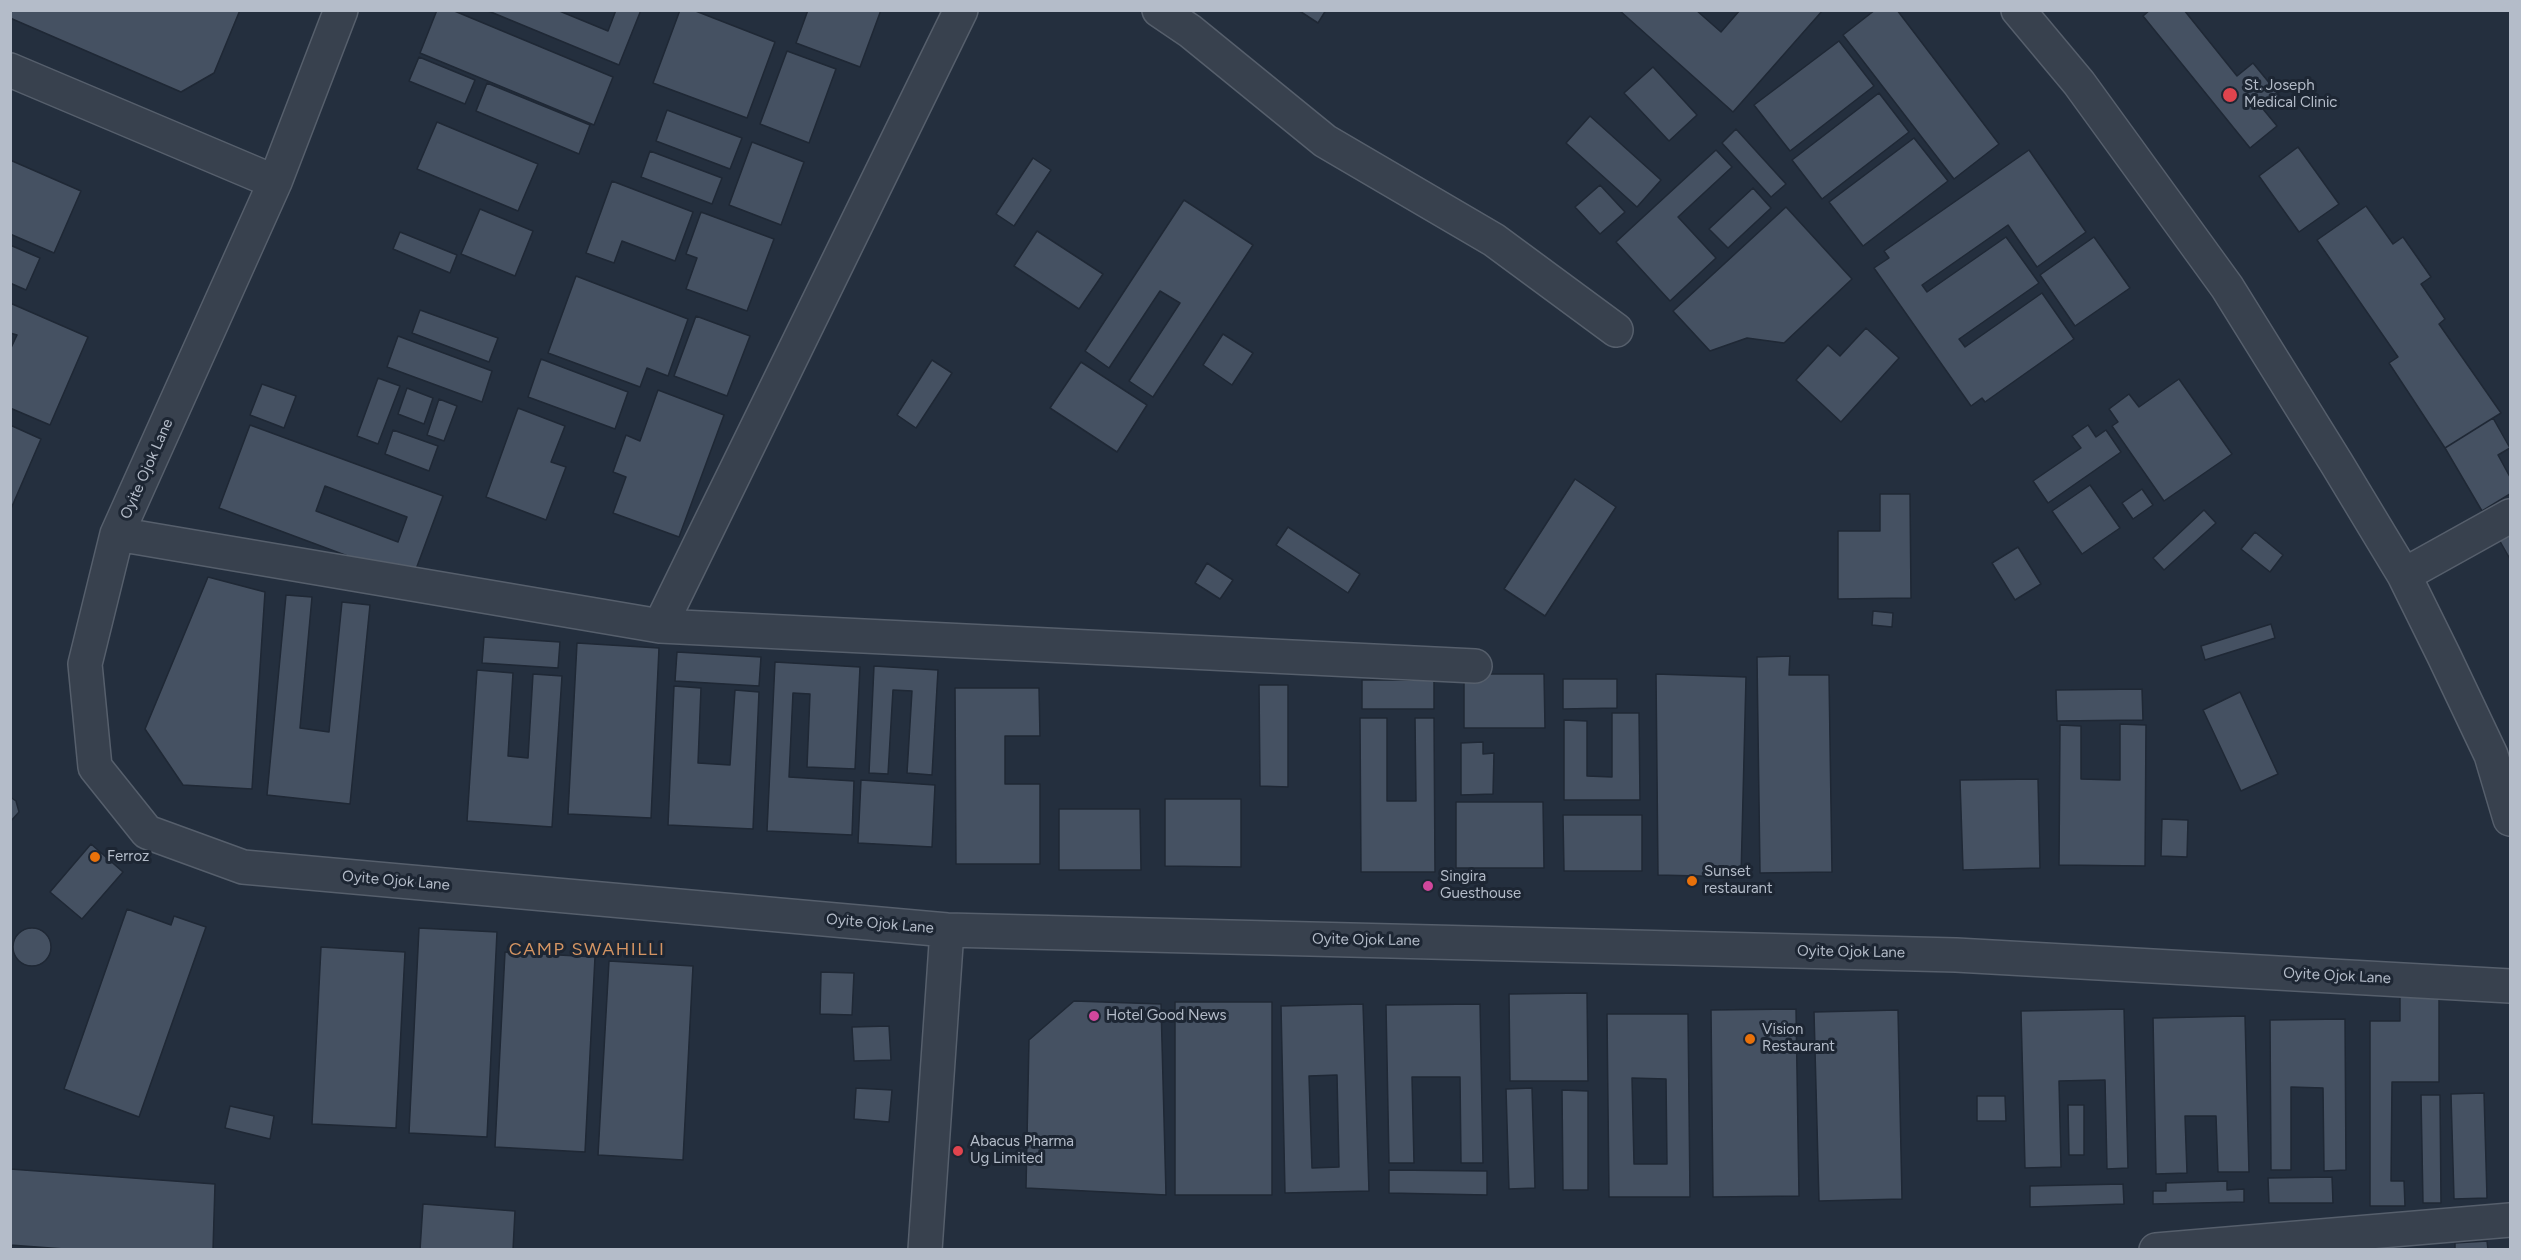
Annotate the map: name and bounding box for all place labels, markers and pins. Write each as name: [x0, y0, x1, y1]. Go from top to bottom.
place label: St. Joseph Medical Clinic: [2244, 77, 2337, 112]
marker: St. Joseph Medical Clinic: [2221, 86, 2239, 104]
place label: Ferroz: [107, 848, 149, 866]
marker: Ferroz: [88, 850, 102, 864]
place label: Sunset restaurant: [1704, 863, 1773, 898]
place label: Singira Guesthouse: [1440, 868, 1521, 903]
marker: Sunset restaurant: [1685, 874, 1699, 888]
marker: Singira Guesthouse: [1421, 879, 1435, 893]
place label: Hotel Good News: [1106, 1007, 1226, 1025]
marker: Hotel Good News: [1087, 1009, 1101, 1023]
place label: Vision Restaurant: [1762, 1021, 1835, 1056]
marker: Vision Restaurant: [1743, 1032, 1757, 1046]
place label: Abacus Pharma Ug Limited: [970, 1133, 1074, 1168]
marker: Abacus Pharma Ug Limited: [951, 1144, 965, 1158]

